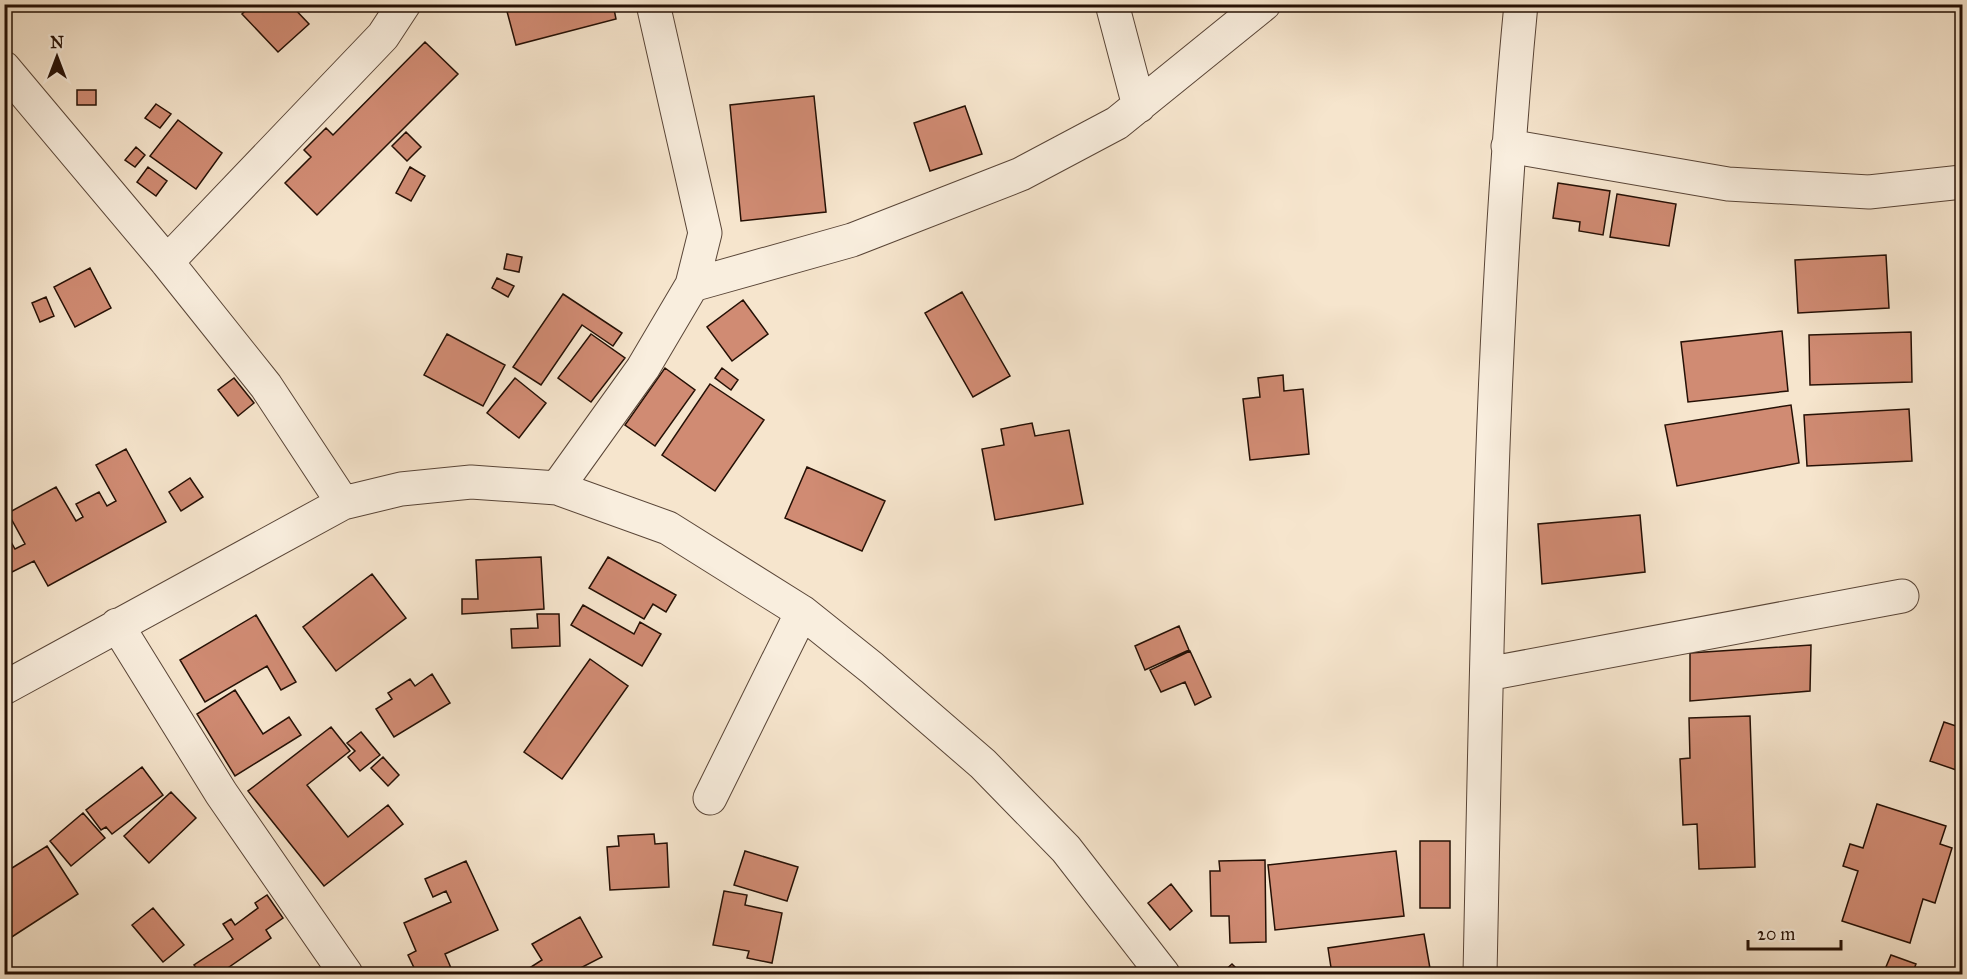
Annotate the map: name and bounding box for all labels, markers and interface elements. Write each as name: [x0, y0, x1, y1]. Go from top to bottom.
north arrow: [27, 27, 87, 87]
text: N: [50, 33, 64, 52]
scale bar: [1748, 913, 1841, 951]
text: 20 m: [1757, 923, 1795, 945]

